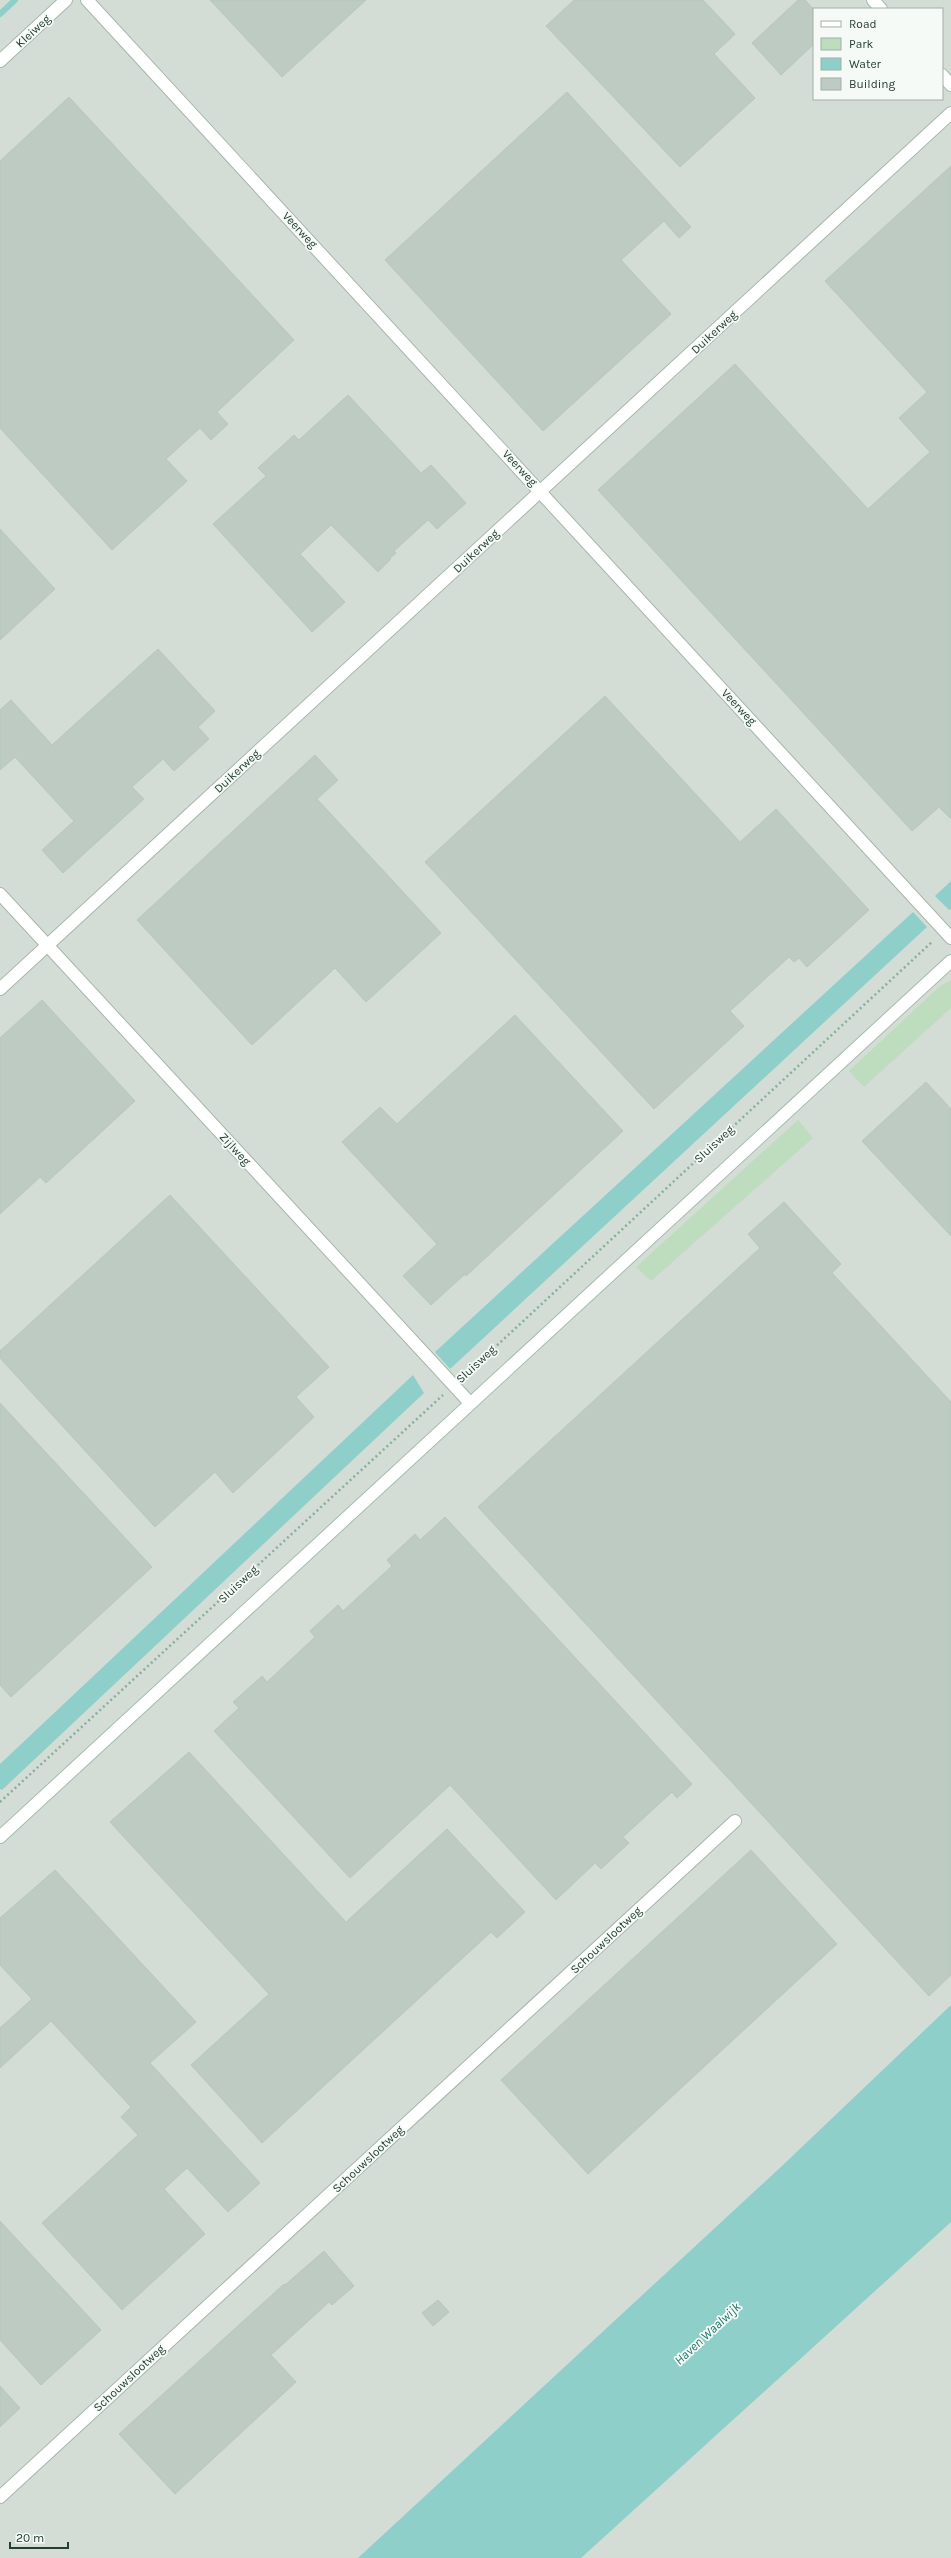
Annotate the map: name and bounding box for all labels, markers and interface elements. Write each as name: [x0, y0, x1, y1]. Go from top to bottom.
legend: [813, 8, 943, 100]
street label: Kleiweg: [13, 11, 53, 50]
text: Road: [849, 17, 877, 31]
text: Park: [849, 37, 874, 51]
text: Water: [849, 57, 882, 71]
text: Building: [849, 77, 896, 91]
street label: Veerweg: [280, 209, 320, 251]
street label: Duikerweg: [688, 307, 740, 357]
street label: Veerweg: [500, 447, 540, 489]
street label: Duikerweg: [450, 526, 502, 576]
street label: Veerweg: [719, 686, 759, 728]
street label: Duikerweg: [211, 746, 263, 796]
street label: Sluisweg: [691, 1122, 737, 1166]
street label: Zijlweg: [216, 1130, 254, 1168]
street label: Sluisweg: [453, 1342, 499, 1386]
street label: Sluisweg: [215, 1562, 261, 1606]
street label: Schouwslootweg: [568, 1903, 645, 1977]
street label: Schouwslootweg: [330, 2122, 407, 2196]
water label: Haven Waalwijk: [671, 2299, 744, 2368]
street label: Schouwslootweg: [91, 2341, 168, 2415]
scale bar: [10, 2524, 68, 2550]
text: 20 m: [16, 2531, 44, 2545]

